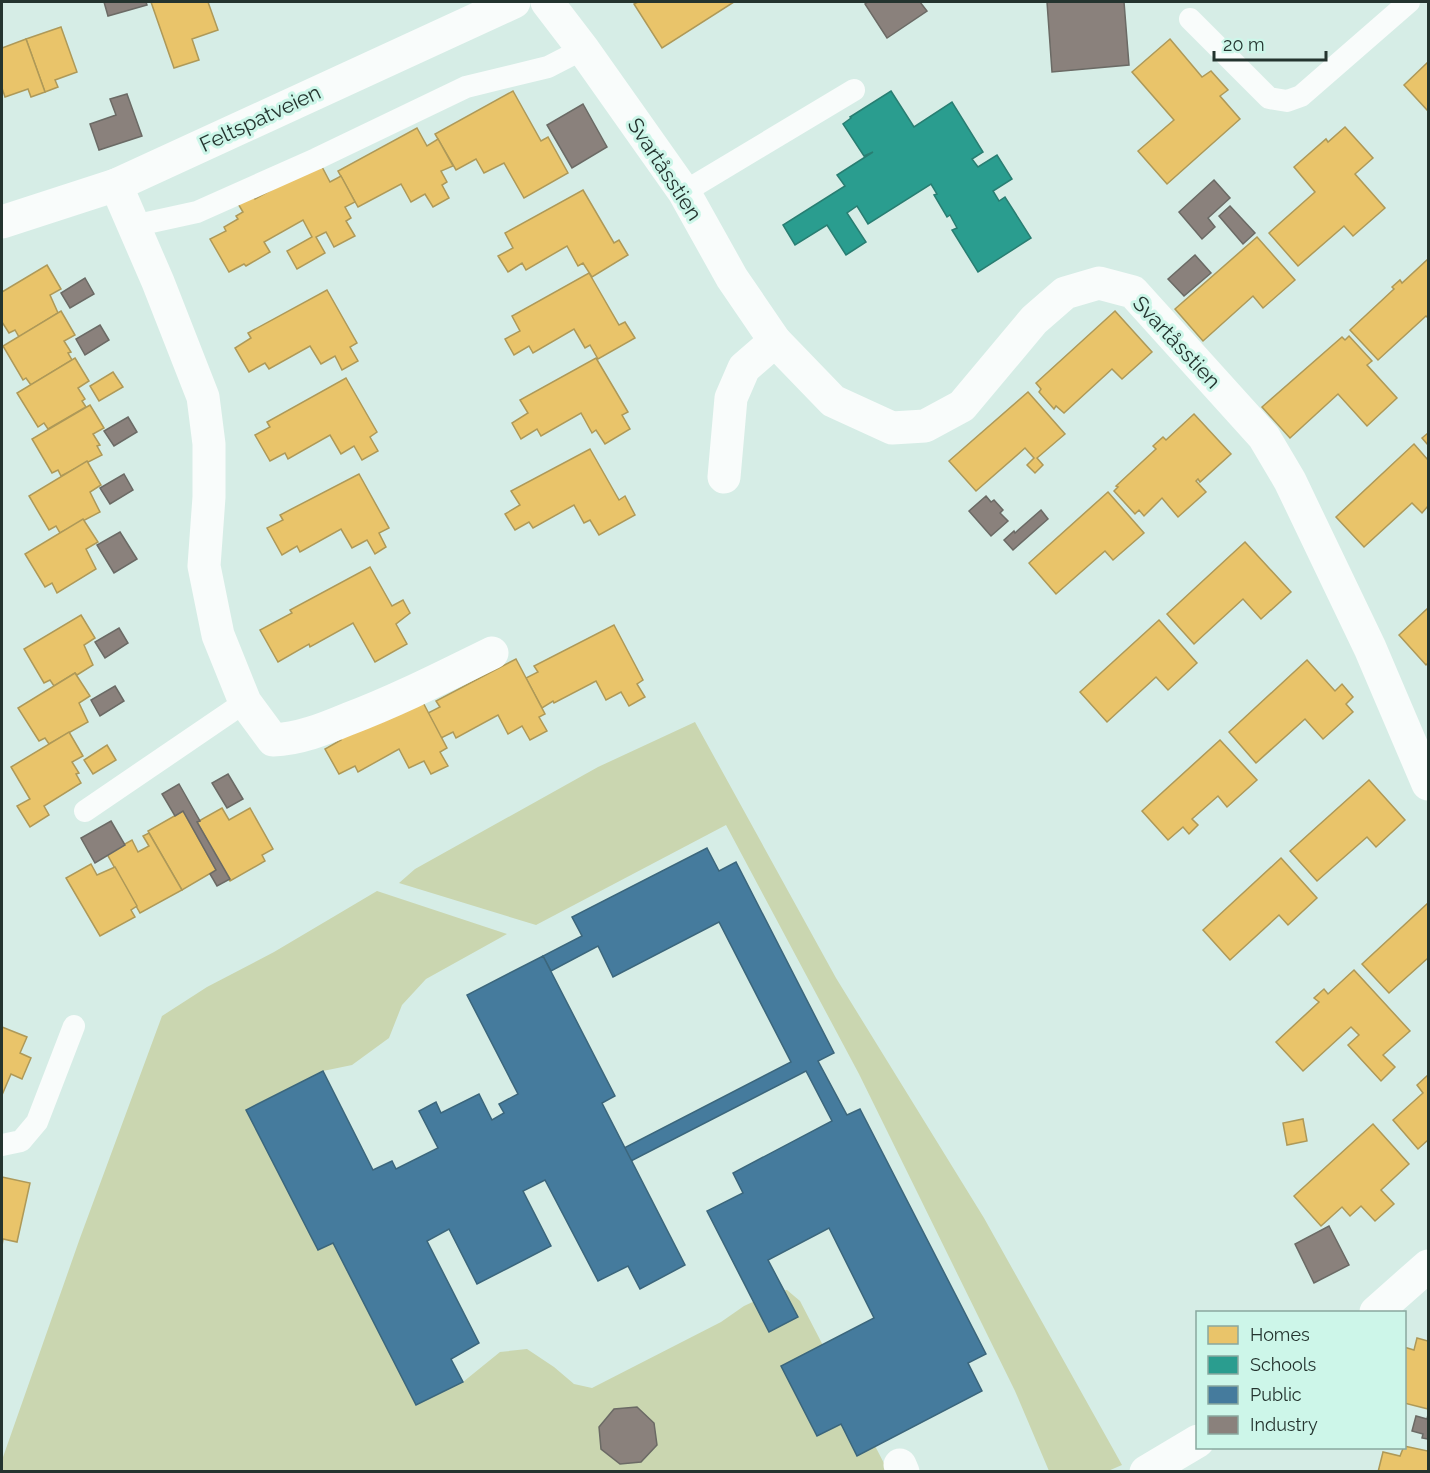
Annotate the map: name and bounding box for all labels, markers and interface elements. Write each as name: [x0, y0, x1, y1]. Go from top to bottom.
scale bar: [1214, 24, 1326, 62]
text: 20 m: [1223, 34, 1265, 55]
street label: Feltspatveien: [196, 79, 324, 157]
street label: Svartåsstien: [623, 113, 707, 225]
street label: Svartåsstien: [1128, 291, 1226, 393]
legend: [1196, 1311, 1406, 1449]
text: Homes: [1250, 1324, 1310, 1345]
text: Schools: [1250, 1354, 1317, 1375]
text: Public: [1250, 1384, 1302, 1405]
text: Industry: [1250, 1414, 1318, 1435]

